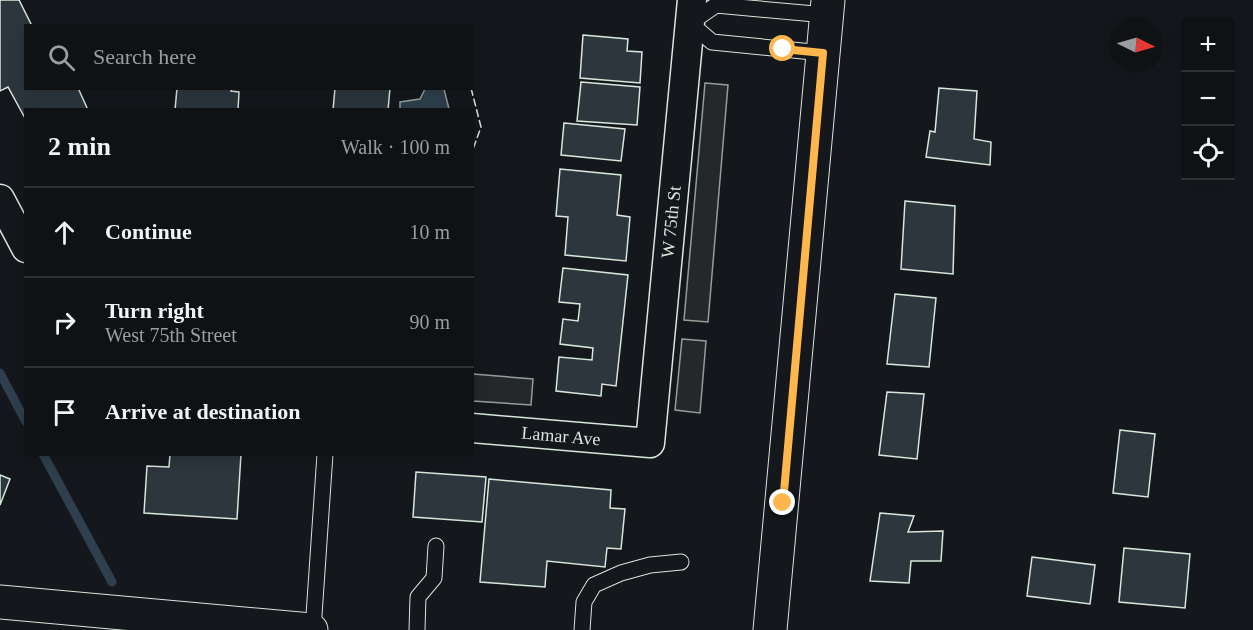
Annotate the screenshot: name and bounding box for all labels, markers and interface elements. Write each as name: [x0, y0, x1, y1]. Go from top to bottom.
north arrow: [1109, 18, 1163, 72]
map controls: [1181, 18, 1235, 180]
button: +: [1181, 18, 1235, 72]
search box: [24, 24, 474, 90]
route start: [769, 35, 795, 61]
icon: search: [45, 41, 78, 74]
text: Search here: [93, 44, 196, 69]
button: −: [1181, 72, 1235, 126]
button: locate: [1181, 126, 1235, 180]
text: 2 min: [48, 132, 111, 161]
text: Walk · 100 m: [341, 136, 450, 158]
street label: W 75th St: [657, 185, 685, 259]
icon: ahead: [48, 216, 81, 249]
text: Continue: [105, 219, 192, 244]
text: 10 m: [409, 221, 450, 243]
text: Turn right: [105, 298, 204, 323]
icon: right: [48, 306, 81, 339]
text: 90 m: [409, 311, 450, 333]
text: West 75th Street: [105, 324, 237, 346]
icon: arrive: [48, 396, 81, 429]
text: Arrive at destination: [105, 399, 301, 424]
street label: Lamar Ave: [521, 423, 601, 449]
route end: [769, 489, 795, 515]

